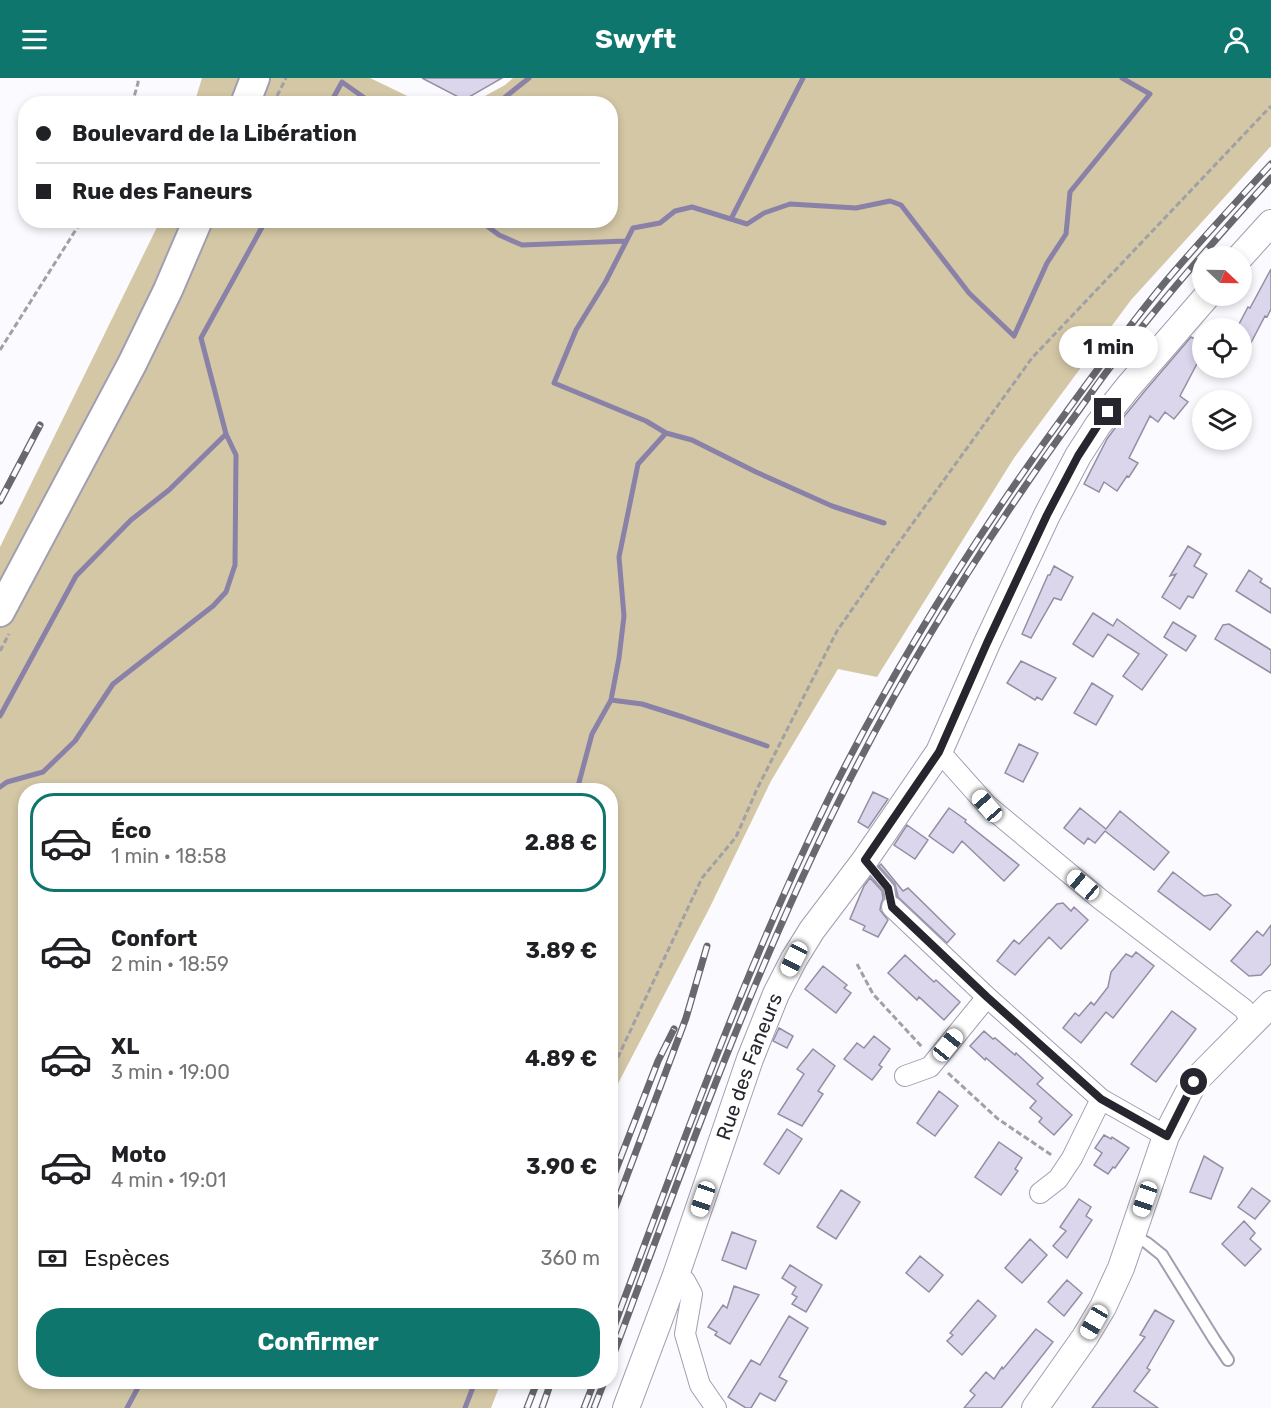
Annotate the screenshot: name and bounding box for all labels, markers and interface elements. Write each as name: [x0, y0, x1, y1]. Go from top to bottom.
icon: menu: [18, 23, 51, 56]
text: Swyft: [595, 23, 676, 55]
icon: person: [1220, 23, 1253, 56]
text: Boulevard de la Libération: [72, 120, 357, 147]
text: Rue des Faneurs: [72, 178, 252, 205]
north arrow: [1192, 246, 1252, 306]
map controls: [1192, 246, 1252, 450]
button: locate: [1192, 318, 1252, 378]
callout: 1 min: [1058, 325, 1158, 367]
text: 1 min: [1083, 335, 1134, 359]
button: layers: [1192, 390, 1252, 450]
route end: [1094, 398, 1121, 425]
car: [968, 787, 1006, 825]
icon: car: [39, 816, 93, 870]
text: Éco: [111, 817, 151, 844]
text: 2.88 €: [525, 829, 597, 856]
text: 1 min · 18:58: [111, 844, 227, 868]
car: [1063, 867, 1103, 903]
icon: car: [39, 924, 93, 978]
text: Confort: [111, 925, 197, 952]
text: 3.89 €: [525, 937, 597, 964]
car: [778, 939, 810, 979]
text: 2 min · 18:59: [111, 952, 229, 976]
street label: Rue des Faneurs: [711, 990, 787, 1143]
car: [930, 1025, 966, 1065]
icon: car: [39, 1032, 93, 1086]
text: XL: [111, 1033, 139, 1060]
text: 4.89 €: [525, 1045, 597, 1072]
text: 3 min · 19:00: [111, 1060, 230, 1084]
route start: [1180, 1068, 1207, 1095]
icon: car: [39, 1140, 93, 1194]
text: Moto: [111, 1141, 166, 1168]
text: 3.90 €: [526, 1153, 597, 1180]
text: 4 min · 19:01: [111, 1168, 226, 1192]
car: [689, 1179, 717, 1219]
car: [1131, 1179, 1159, 1219]
icon: cash: [36, 1242, 69, 1275]
text: Espèces: [84, 1245, 170, 1272]
text: 360 m: [541, 1246, 600, 1270]
car: [1077, 1302, 1111, 1342]
button: Confirmer: [36, 1308, 600, 1377]

